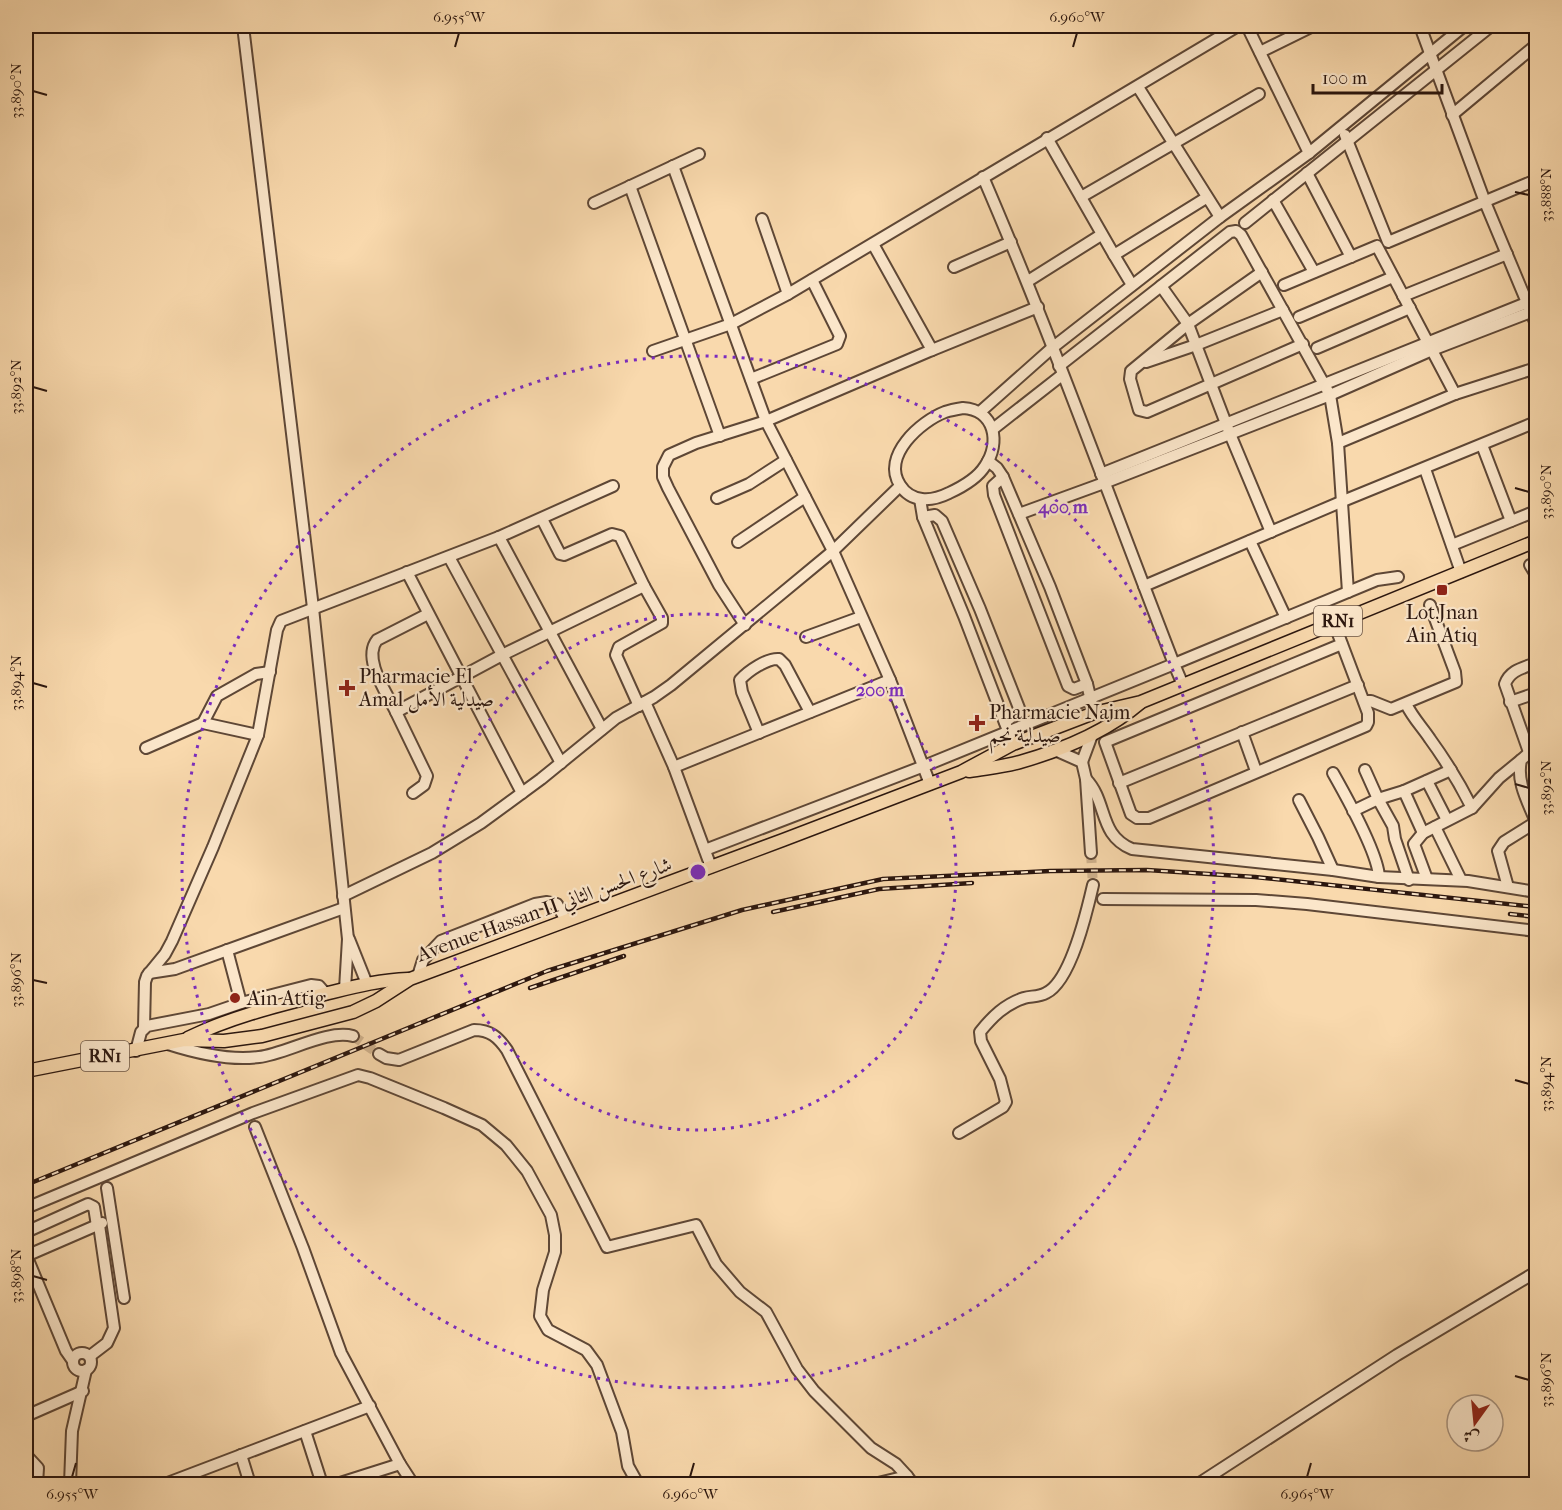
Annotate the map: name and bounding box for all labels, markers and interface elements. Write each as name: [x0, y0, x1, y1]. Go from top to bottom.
text: 6.955°W: [433, 8, 486, 26]
text: 6.960°W: [1049, 8, 1106, 26]
scale bar: [1313, 57, 1442, 95]
text: 33.890°N: [7, 63, 25, 119]
text: 100 m: [1322, 68, 1367, 89]
text: 33.888°N: [1537, 167, 1555, 222]
text: 33.892°N: [7, 359, 25, 415]
text: 33.890°N: [1537, 464, 1555, 520]
text: 400 m: [1037, 497, 1089, 518]
marker: Lot.Jnan Ain Atiq: [1435, 583, 1449, 597]
place label: Lot.Jnan Ain Atiq: [1406, 601, 1479, 647]
road number: RN1: [1314, 606, 1362, 636]
text: 33.894°N: [7, 654, 25, 711]
place label: Pharmacie El Amal صيدلية الأمل: [358, 665, 494, 714]
text: 200 m: [856, 680, 905, 701]
marker: Pharmacie El Amal صيدلية الأمل: [340, 681, 354, 695]
place label: Pharmacie Najm صيدلية نجم: [989, 701, 1131, 754]
marker: Pharmacie Najm صيدلية نجم: [970, 716, 984, 730]
text: 33.892°N: [1537, 760, 1555, 816]
street label: Avenue Hassan II شارع الحسن الثاني: [413, 853, 677, 972]
centre of rings: [688, 862, 708, 882]
text: 33.896°N: [7, 952, 25, 1008]
place label: Ain Attig: [246, 987, 326, 1010]
marker: Ain Attig: [228, 991, 242, 1005]
road number: RN1: [81, 1041, 129, 1071]
text: 33.894°N: [1537, 1055, 1555, 1112]
text: 33.898°N: [7, 1248, 25, 1304]
text: 33.896°N: [1537, 1352, 1555, 1408]
north arrow: [1445, 1393, 1505, 1453]
text: ش: [1461, 1426, 1481, 1448]
text: 6.955°W: [46, 1485, 99, 1503]
text: 6.960°W: [662, 1485, 719, 1503]
text: 6.965°W: [1280, 1485, 1335, 1503]

